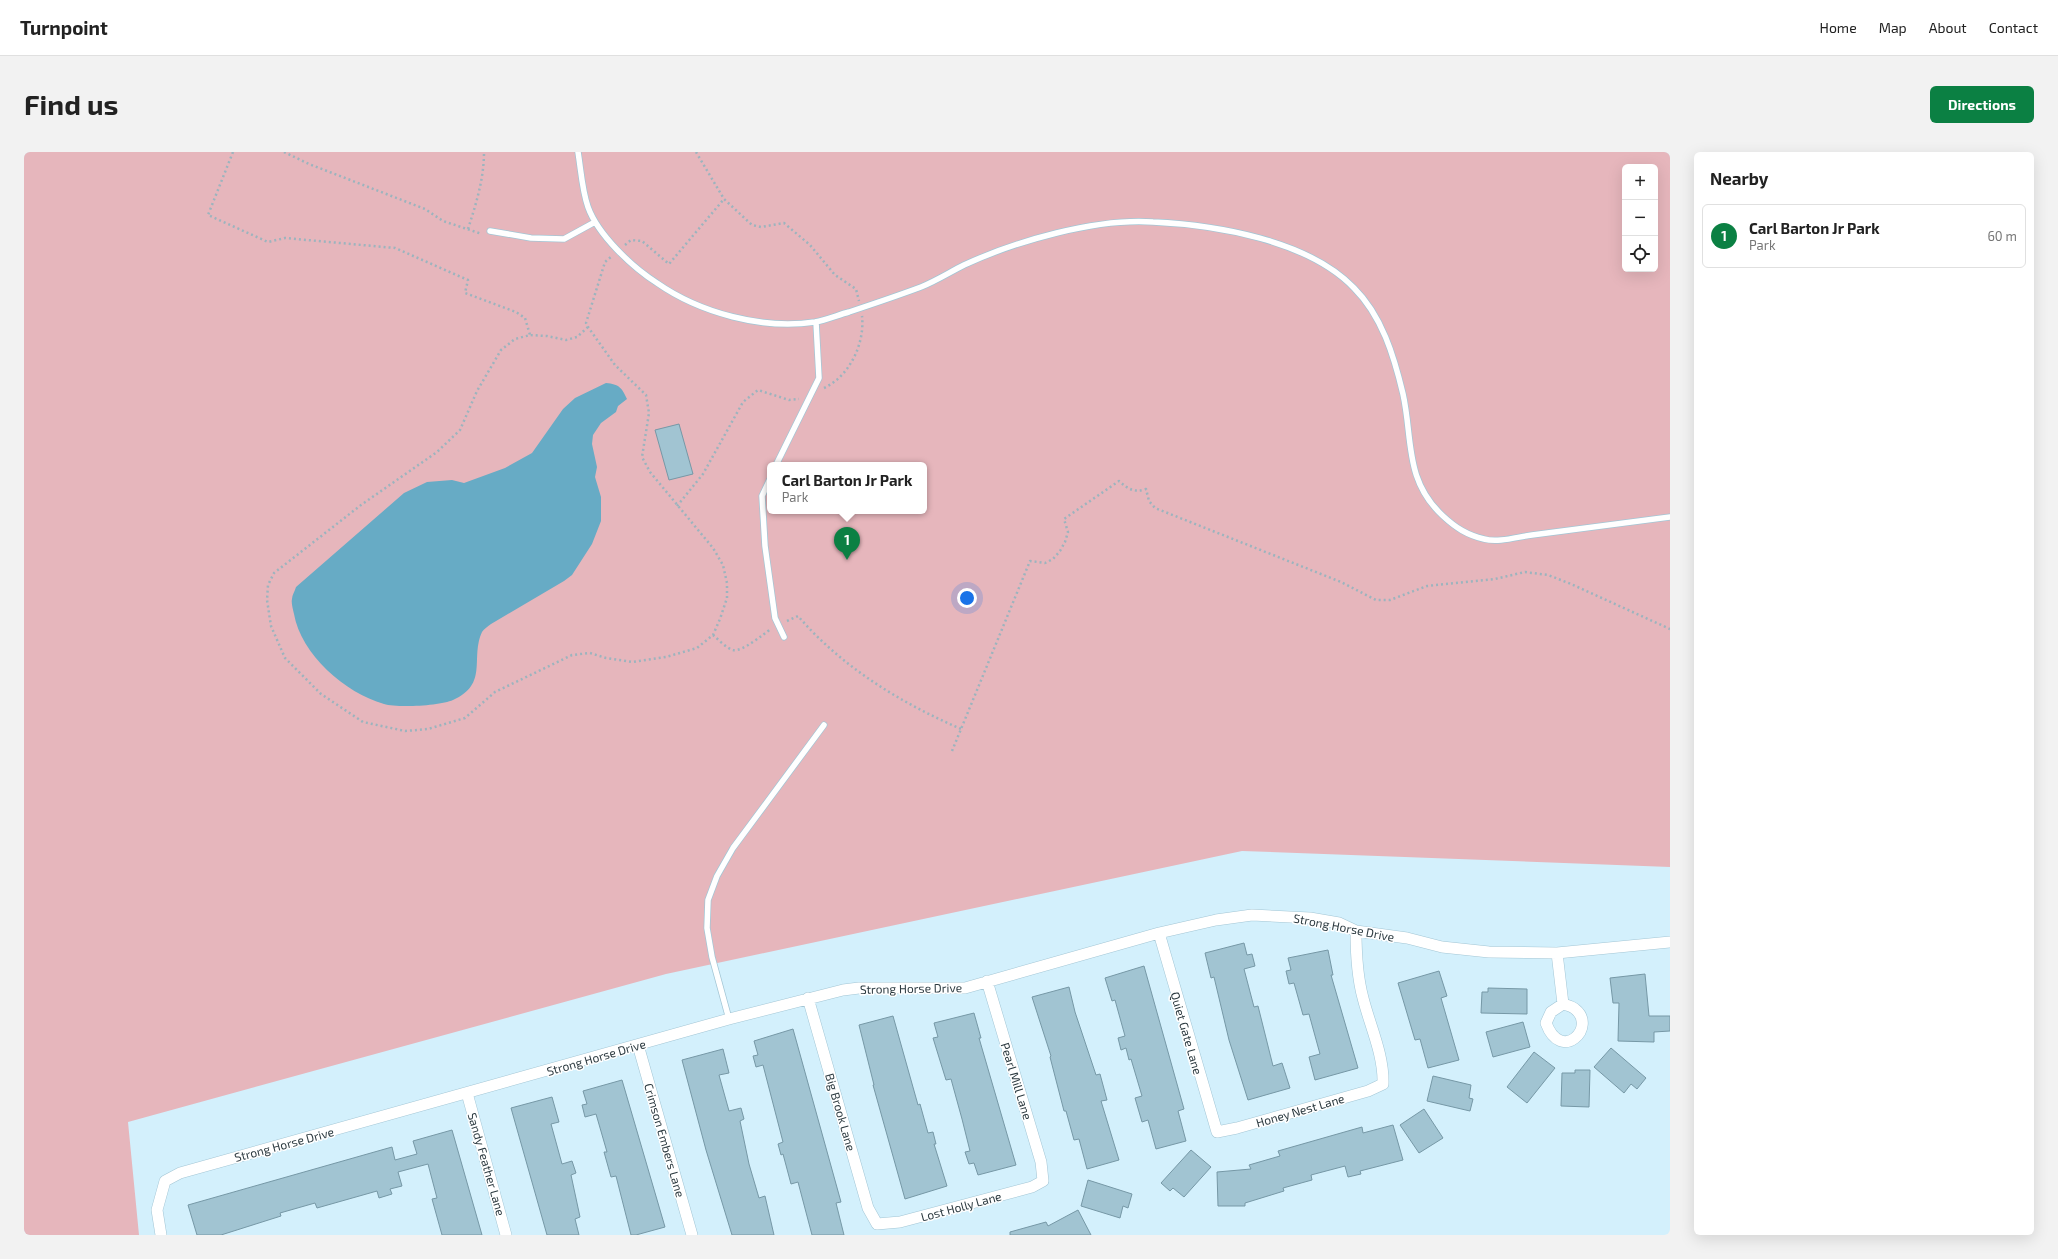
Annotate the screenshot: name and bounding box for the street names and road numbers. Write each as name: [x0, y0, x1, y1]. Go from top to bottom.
street label: Strong Horse Drive: [1292, 910, 1396, 944]
street label: Strong Horse Drive: [860, 980, 962, 996]
street label: Quiet Gate Lane: [1168, 990, 1206, 1076]
street label: Strong Horse Drive: [545, 1036, 647, 1078]
street label: Pearl Mill Lane: [999, 1041, 1035, 1121]
street label: Big Brook Lane: [823, 1071, 859, 1153]
street label: Crimson Embers Lane: [642, 1081, 688, 1199]
street label: Honey Nest Lane: [1254, 1091, 1346, 1129]
street label: Sandy Feather Lane: [466, 1111, 508, 1217]
street label: Strong Horse Drive: [233, 1124, 335, 1164]
street label: Lost Holly Lane: [919, 1189, 1003, 1223]

